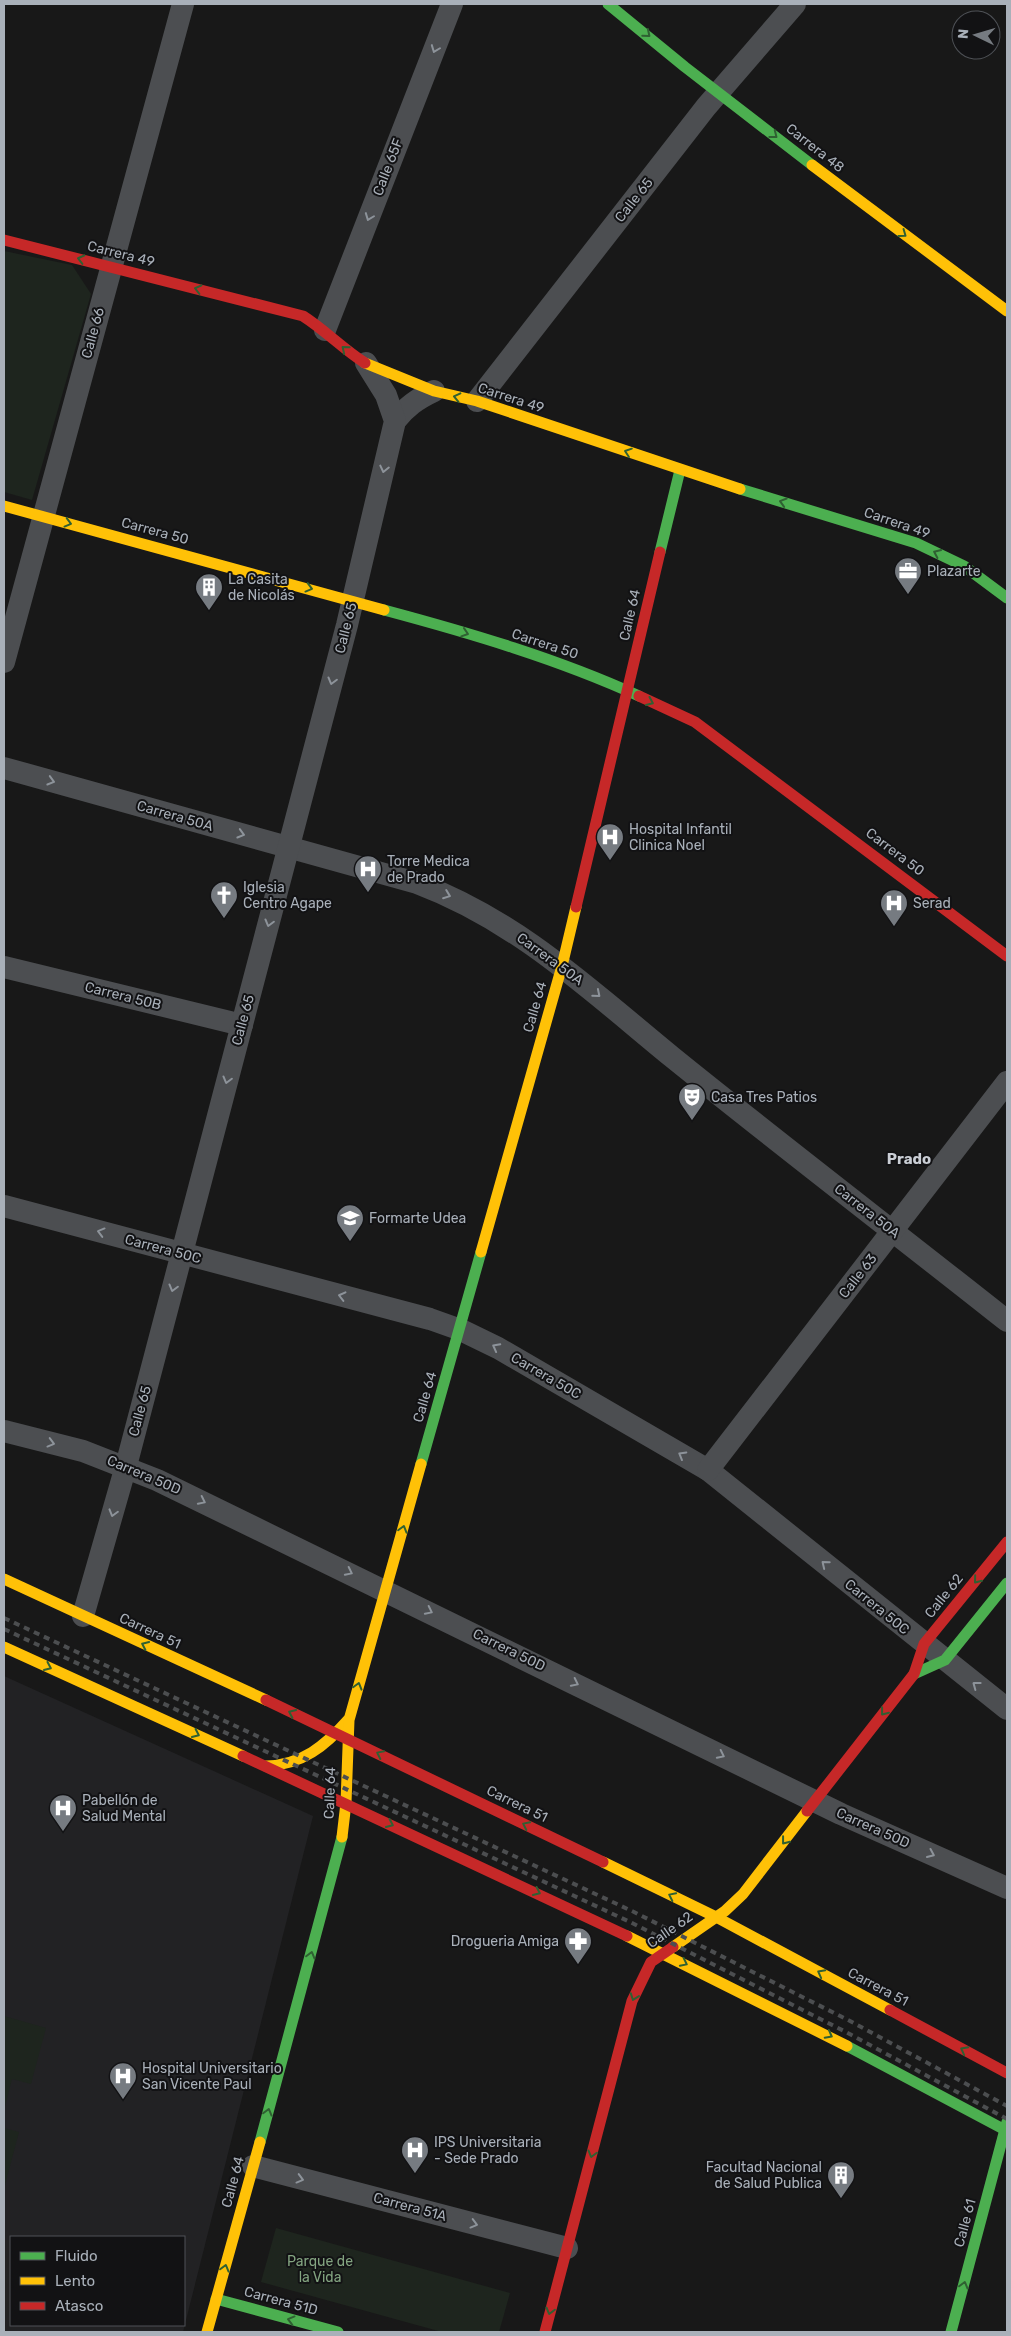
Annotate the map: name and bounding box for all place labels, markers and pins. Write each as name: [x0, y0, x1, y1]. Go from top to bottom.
office icon: Plazarte: [893, 556, 923, 595]
place label: Plazarte: [927, 563, 981, 580]
place label: La Casita de Nicolás: [228, 571, 295, 604]
building icon: La Casita de Nicolás: [194, 572, 224, 611]
place label: Hospital Infantil Clinica Noel: [629, 821, 732, 854]
hospital icon: Hospital Infantil Clinica Noel: [595, 822, 625, 861]
place label: Torre Medica de Prado: [387, 853, 470, 886]
hospital icon: Torre Medica de Prado: [353, 854, 383, 893]
place label: Iglesia Centro Agape: [243, 879, 332, 912]
church icon: Iglesia Centro Agape: [209, 880, 239, 919]
hospital icon: Serad: [879, 888, 909, 927]
place label: Serad: [913, 895, 951, 912]
theatre icon: Casa Tres Patios: [677, 1082, 707, 1121]
place label: Casa Tres Patios: [711, 1089, 817, 1106]
school or university icon: Formarte Udea: [335, 1203, 365, 1242]
place label: Formarte Udea: [369, 1210, 466, 1227]
place label: Pabellón de Salud Mental: [82, 1792, 166, 1825]
hospital icon: Pabellón de Salud Mental: [48, 1793, 78, 1832]
pharmacy icon: Drogueria Amiga: [563, 1926, 593, 1965]
place label: Drogueria Amiga: [451, 1933, 559, 1950]
place label: Hospital Universitario San Vicente Paul: [142, 2060, 282, 2093]
hospital icon: Hospital Universitario San Vicente Paul: [108, 2061, 138, 2100]
place label: IPS Universitaria - Sede Prado: [434, 2134, 541, 2167]
hospital icon: IPS Universitaria - Sede Prado: [400, 2135, 430, 2174]
place label: Facultad Nacional de Salud Publica: [706, 2159, 822, 2192]
building icon: Facultad Nacional de Salud Publica: [826, 2160, 856, 2199]

